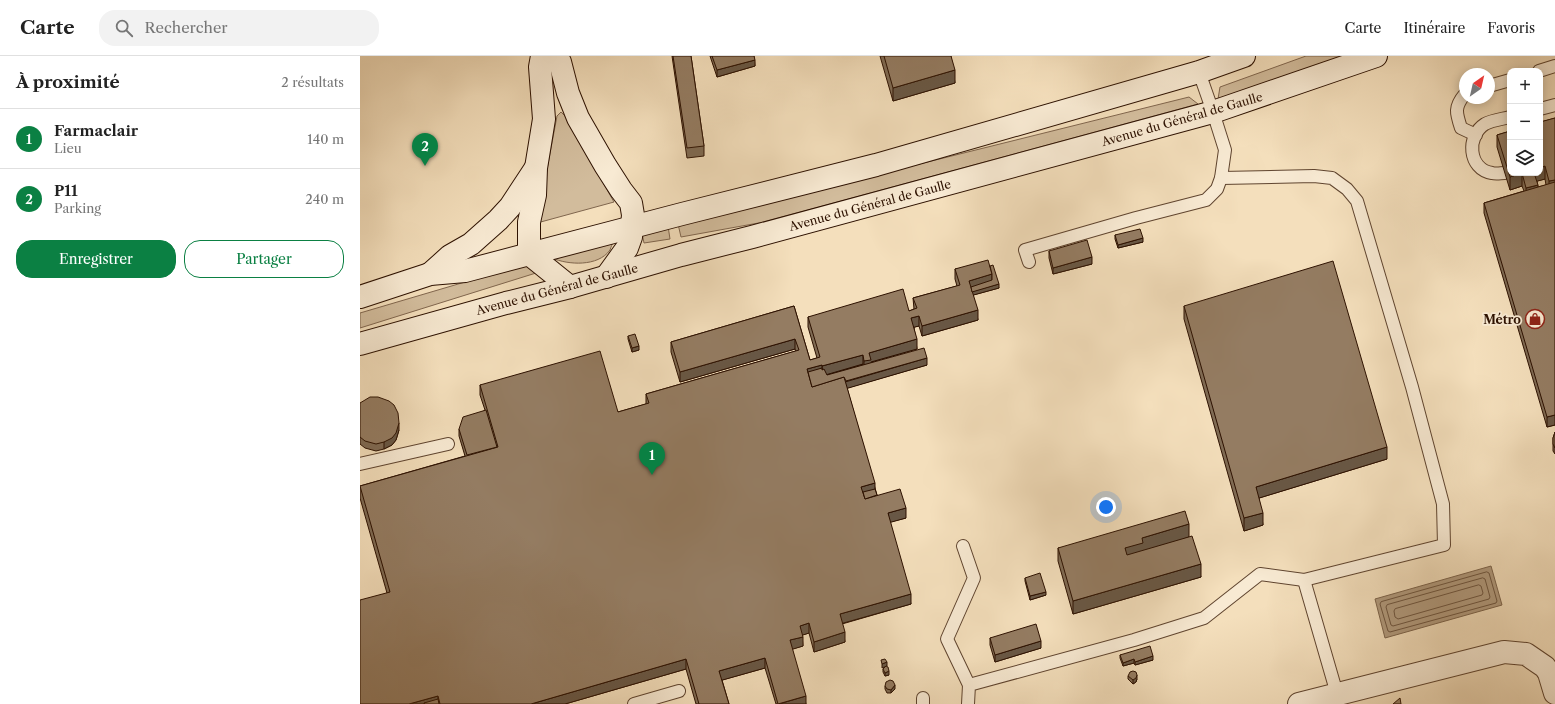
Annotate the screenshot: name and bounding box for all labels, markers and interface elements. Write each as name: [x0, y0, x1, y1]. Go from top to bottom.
search box: [99, 10, 379, 46]
text: Carte: [20, 16, 75, 39]
icon: search: [113, 17, 135, 39]
text: Rechercher: [145, 18, 228, 37]
text: Carte: [1345, 19, 1381, 37]
text: Itinéraire: [1403, 19, 1465, 37]
text: Favoris: [1487, 19, 1535, 37]
north arrow: [1459, 68, 1495, 104]
map controls: [1507, 68, 1543, 176]
button: +: [1507, 68, 1543, 104]
text: À proximité: [16, 72, 120, 92]
text: 2 résultats: [281, 74, 344, 90]
street label: Avenue du Général de Gaulle: [1099, 89, 1265, 149]
button: −: [1507, 104, 1543, 140]
text: Farmaclair: [54, 121, 138, 140]
text: 1: [26, 131, 32, 147]
text: 140 m: [307, 131, 344, 147]
pin: 2: [412, 133, 438, 166]
text: Lieu: [54, 140, 82, 156]
button: layers: [1507, 140, 1543, 176]
street label: Avenue du Général de Gaulle: [786, 176, 953, 234]
text: P11: [54, 181, 78, 200]
text: 2: [25, 191, 33, 207]
text: 240 m: [305, 191, 344, 207]
text: Parking: [54, 200, 101, 216]
button: Enregistrer: [16, 240, 176, 278]
button: Partager: [184, 240, 344, 278]
street label: Avenue du Général de Gaulle: [473, 260, 640, 318]
shop icon: Métro: [1524, 308, 1546, 330]
place label: Métro: [1483, 312, 1521, 327]
pin: 1: [639, 442, 665, 475]
your location: [1096, 497, 1116, 517]

